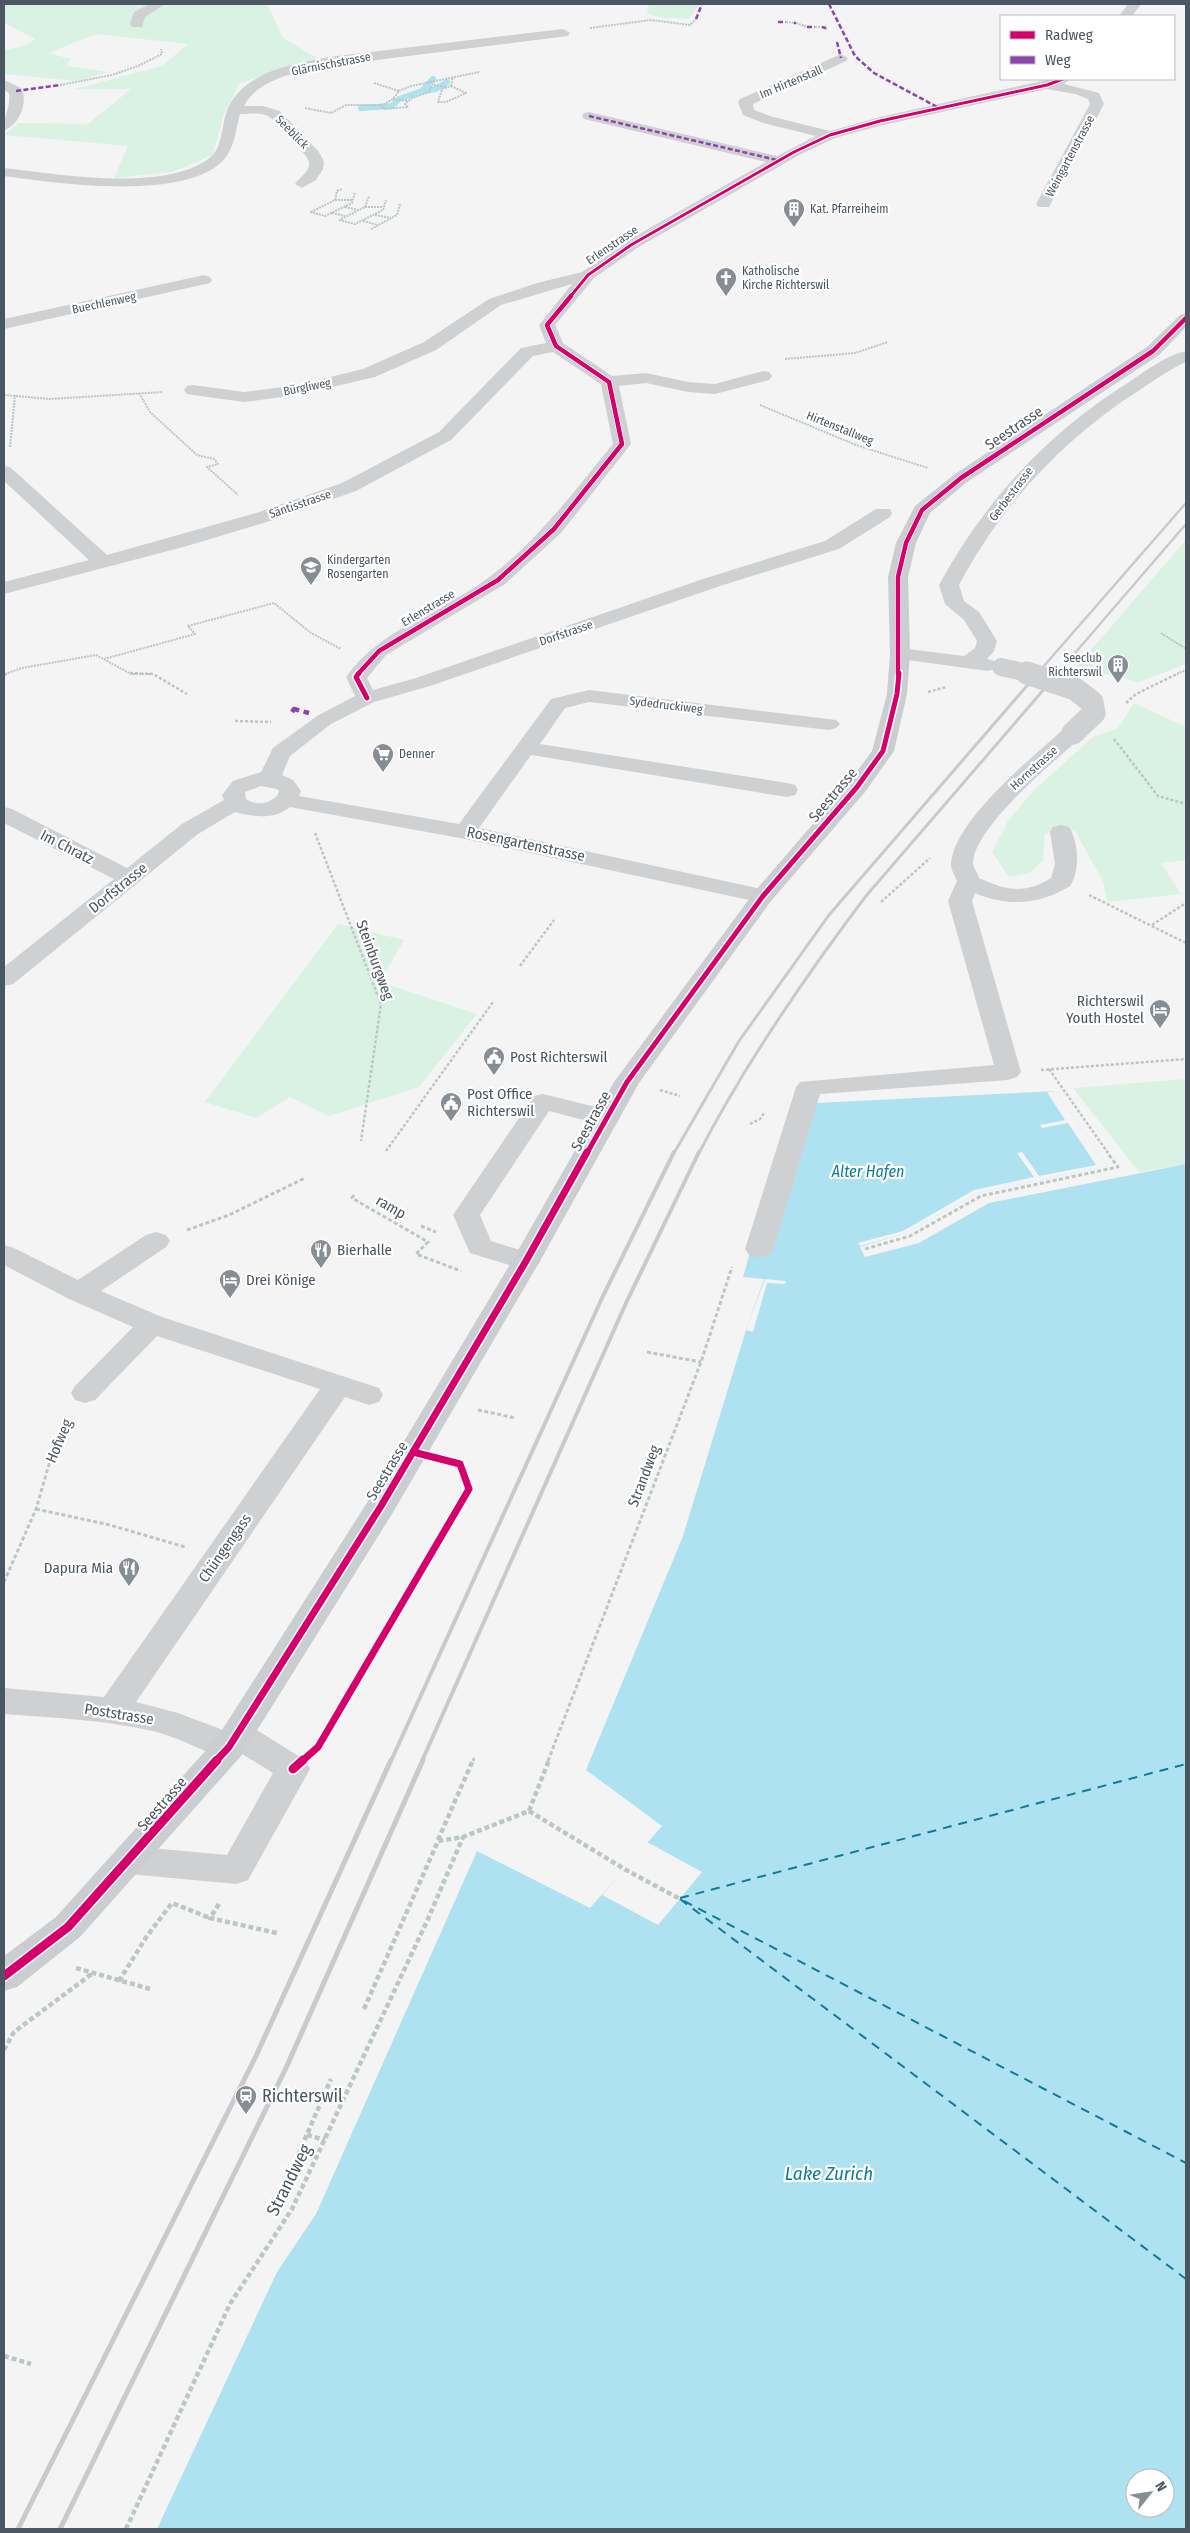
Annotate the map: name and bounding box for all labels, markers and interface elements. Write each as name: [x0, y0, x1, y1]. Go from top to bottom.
legend: [1000, 15, 1175, 80]
text: Radweg: [1045, 26, 1093, 44]
street label: Glärnischstrasse: [290, 49, 372, 79]
text: Weg: [1045, 51, 1071, 69]
street label: Im Hirtenstall: [758, 63, 824, 101]
street label: Seeblick: [273, 113, 312, 152]
street label: Weingartenstrasse: [1043, 113, 1097, 199]
building icon: Kat. Pfarreiheim: [782, 197, 806, 228]
place label: Kat. Pfarreiheim: [810, 202, 889, 216]
street label: Erlenstrasse: [583, 222, 641, 268]
place label: Katholische Kirche Richterswil: [742, 264, 829, 292]
church icon: Katholische Kirche Richterswil: [714, 266, 738, 297]
street label: Buechlenweg: [71, 289, 138, 317]
street label: Bürgliweg: [282, 375, 332, 398]
street label: Seestrasse: [982, 402, 1046, 454]
street label: Hirtenstallweg: [804, 408, 876, 448]
street label: Gerbestrasse: [986, 464, 1036, 524]
street label: Säntisstrasse: [267, 487, 333, 521]
place label: Kindergarten Rosengarten: [327, 553, 391, 581]
school or university icon: Kindergarten Rosengarten: [299, 555, 323, 586]
street label: Erlenstrasse: [399, 587, 457, 629]
street label: Dorfstrasse: [537, 617, 595, 649]
place label: Seeclub Richterswil: [1048, 651, 1102, 679]
building icon: Seeclub Richterswil: [1106, 653, 1130, 684]
street label: Sydedruckiweg: [629, 694, 704, 716]
supermarket icon: Denner: [371, 742, 395, 773]
street label: Hornstrasse: [1007, 743, 1061, 793]
place label: Denner: [399, 747, 435, 761]
street label: Seestrasse: [805, 764, 861, 826]
street label: Rosengartenstrasse: [465, 823, 587, 865]
street label: Im Chratz: [37, 826, 97, 868]
street label: Dorfstrasse: [85, 859, 151, 917]
street label: Steinburgweg: [352, 918, 398, 1002]
place label: Richterswil Youth Hostel: [1066, 992, 1144, 1027]
hotel icon: Richterswil Youth Hostel: [1148, 998, 1172, 1029]
public building icon: Post Richterswil: [482, 1045, 506, 1076]
place label: Post Richterswil: [510, 1048, 607, 1066]
place label: Post Office Richterswil: [467, 1085, 534, 1120]
street label: Seestrasse: [567, 1088, 615, 1154]
public building icon: Post Office Richterswil: [439, 1091, 463, 1122]
water label: Alter Hafen: [831, 1162, 904, 1181]
street label: ramp: [373, 1191, 409, 1223]
restaurant icon: Bierhalle: [309, 1238, 333, 1269]
place label: Bierhalle: [337, 1241, 392, 1259]
hotel icon: Drei Könige: [218, 1268, 242, 1299]
place label: Drei Könige: [246, 1271, 316, 1289]
street label: Hofweg: [42, 1416, 76, 1466]
street label: Seestrasse: [362, 1438, 412, 1504]
street label: Strandweg: [624, 1443, 664, 1509]
street label: Chüngengass: [195, 1510, 255, 1586]
restaurant icon: Dapura Mia: [117, 1556, 141, 1587]
place label: Dapura Mia: [44, 1559, 113, 1577]
street label: Poststrasse: [83, 1700, 155, 1728]
street label: Seestrasse: [134, 1773, 190, 1835]
station icon: Richterswil: [234, 2084, 258, 2115]
place label: Richterswil: [262, 2085, 343, 2107]
street label: Strandweg: [262, 2140, 317, 2220]
water label: Lake Zurich: [785, 2162, 873, 2185]
north arrow: [1125, 2468, 1175, 2518]
text: N: [1151, 2479, 1170, 2495]

